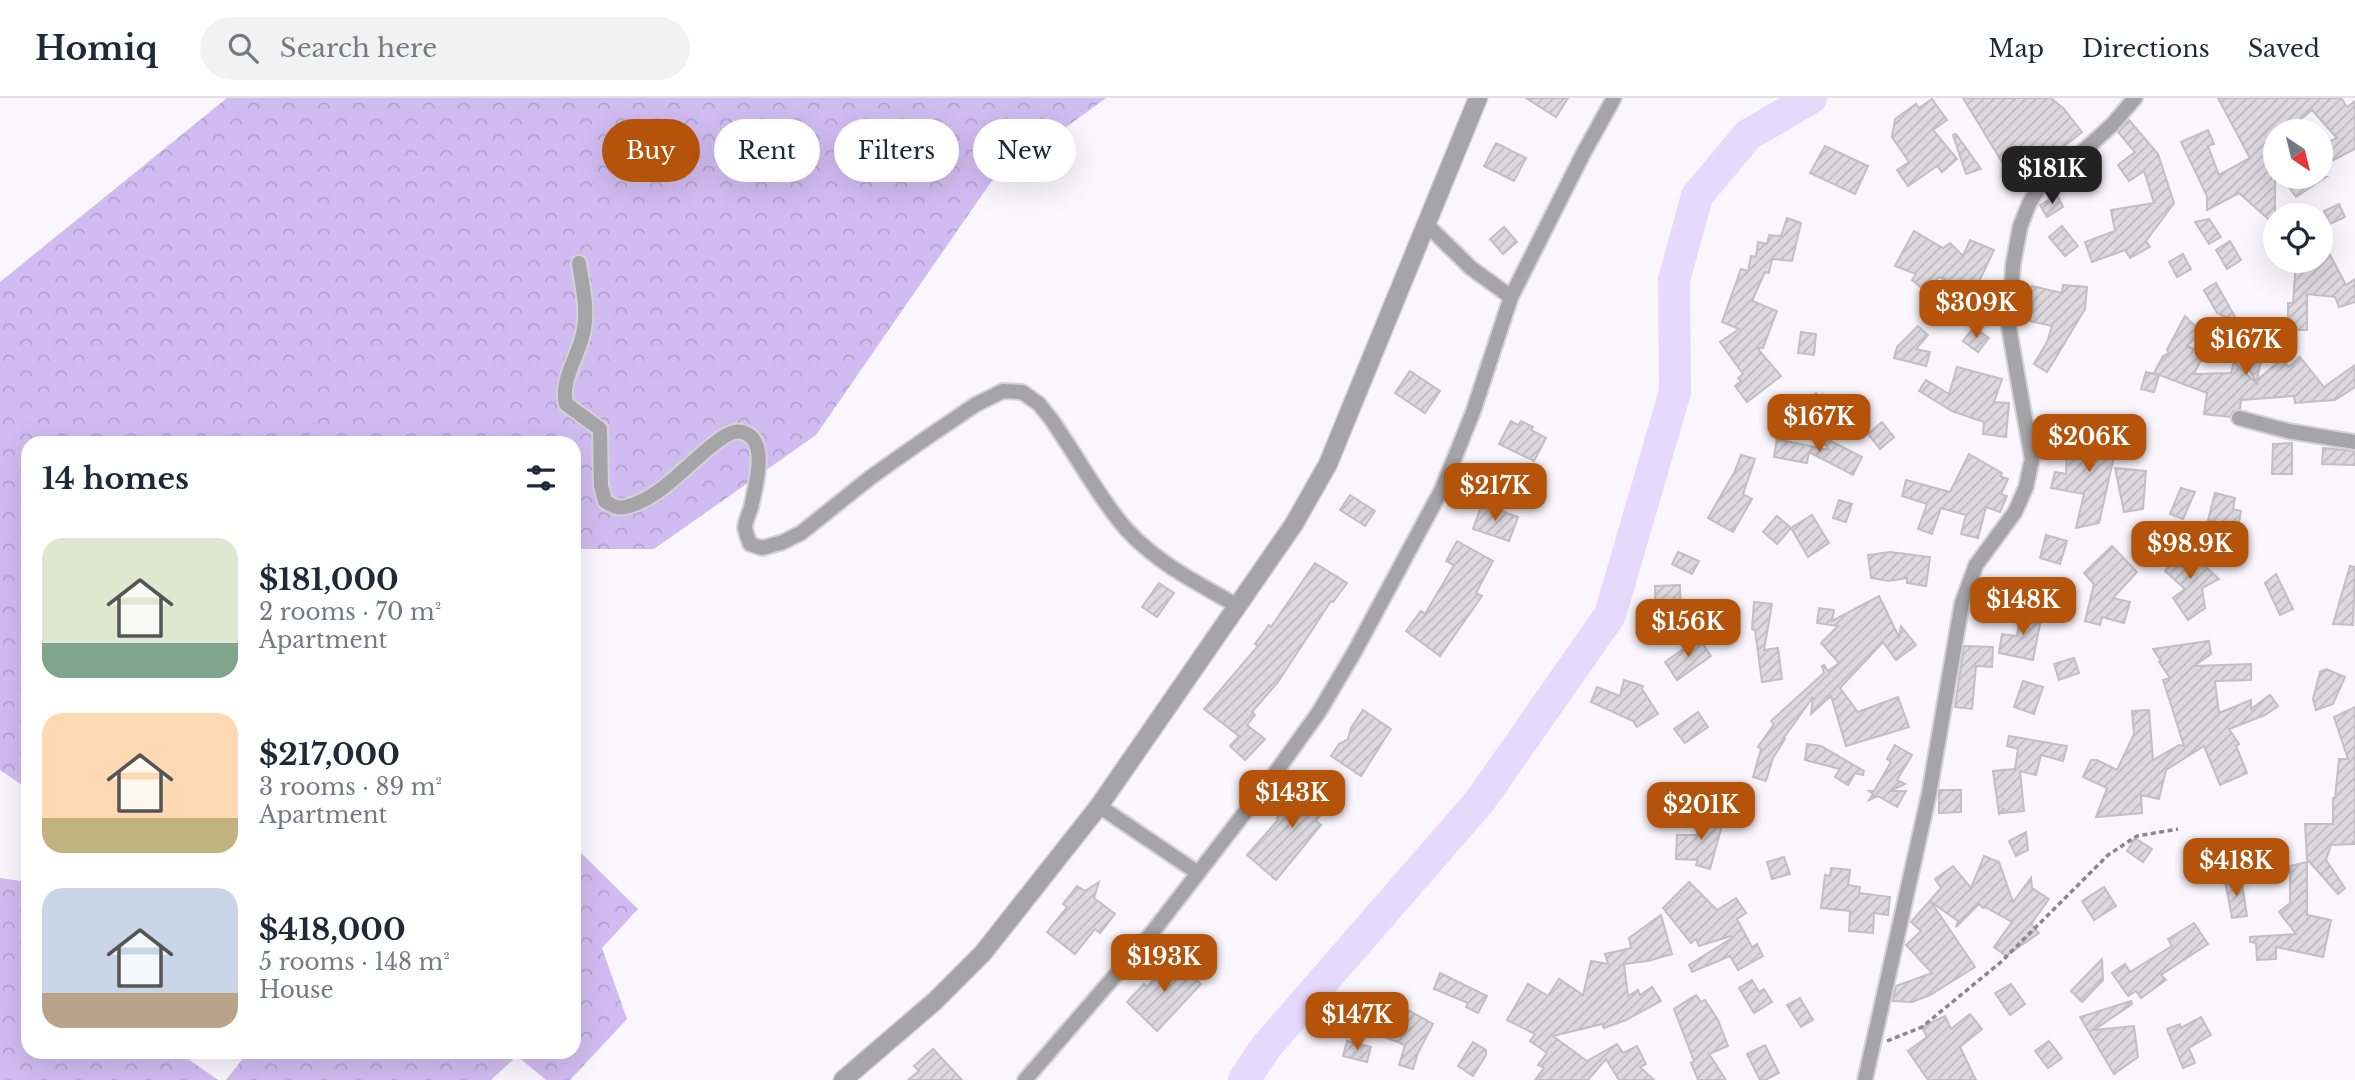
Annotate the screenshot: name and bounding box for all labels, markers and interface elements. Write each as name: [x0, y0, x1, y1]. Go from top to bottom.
search box: [200, 17, 690, 80]
text: Homiq: [35, 28, 158, 69]
icon: search: [224, 29, 262, 67]
text: Search here: [280, 32, 437, 64]
text: Map: [1988, 34, 2044, 63]
text: Directions: [2082, 34, 2210, 63]
text: Saved: [2248, 34, 2320, 63]
chip: Buy: [602, 119, 700, 182]
chip: Rent: [714, 119, 820, 182]
chip: Filters: [834, 119, 959, 182]
chip: New: [973, 119, 1076, 182]
north arrow: [2263, 119, 2333, 189]
map controls: [2263, 119, 2333, 273]
pin: $181K: [2003, 146, 2101, 206]
text: $181K: [2018, 155, 2086, 183]
button: locate: [2263, 203, 2333, 273]
pin: $309K: [1927, 280, 2025, 340]
text: $309K: [1935, 289, 2017, 317]
pin: $167K: [2197, 317, 2295, 377]
text: $167K: [2210, 326, 2282, 354]
pin: $167K: [1770, 394, 1868, 454]
text: $167K: [1783, 403, 1855, 431]
pin: $206K: [2040, 414, 2138, 474]
text: $206K: [2048, 423, 2130, 451]
icon: filters: [522, 459, 560, 497]
text: 14 homes: [42, 460, 189, 497]
pin: $217K: [1446, 464, 1544, 523]
text: $217K: [1460, 472, 1530, 500]
pin: $98.9K: [2133, 522, 2247, 581]
text: $98.9K: [2147, 530, 2233, 558]
text: $181,000: [259, 561, 399, 598]
icon: home: [98, 566, 182, 650]
pin: $148K: [1974, 578, 2072, 637]
text: $148K: [1986, 586, 2060, 614]
text: 2 rooms · 70 m²: [259, 598, 441, 626]
pin: $156K: [1639, 600, 1737, 659]
text: $156K: [1652, 608, 1724, 636]
text: Apartment: [259, 626, 387, 654]
text: $217,000: [259, 736, 400, 773]
icon: home: [98, 741, 182, 825]
pin: $143K: [1243, 770, 1341, 830]
text: 3 rooms · 89 m²: [259, 773, 442, 801]
text: $143K: [1255, 779, 1329, 807]
pin: $201K: [1652, 782, 1750, 842]
text: $201K: [1663, 791, 1739, 819]
text: Apartment: [259, 801, 387, 829]
pin: $418K: [2187, 838, 2285, 898]
text: $418K: [2199, 847, 2273, 875]
text: $418,000: [259, 911, 406, 948]
icon: home: [98, 916, 182, 1000]
pin: $193K: [1115, 934, 1213, 994]
text: $193K: [1127, 943, 1201, 971]
text: 5 rooms · 148 m²: [259, 948, 450, 976]
text: House: [259, 976, 334, 1004]
pin: $147K: [1308, 992, 1406, 1052]
text: $147K: [1321, 1001, 1393, 1029]

